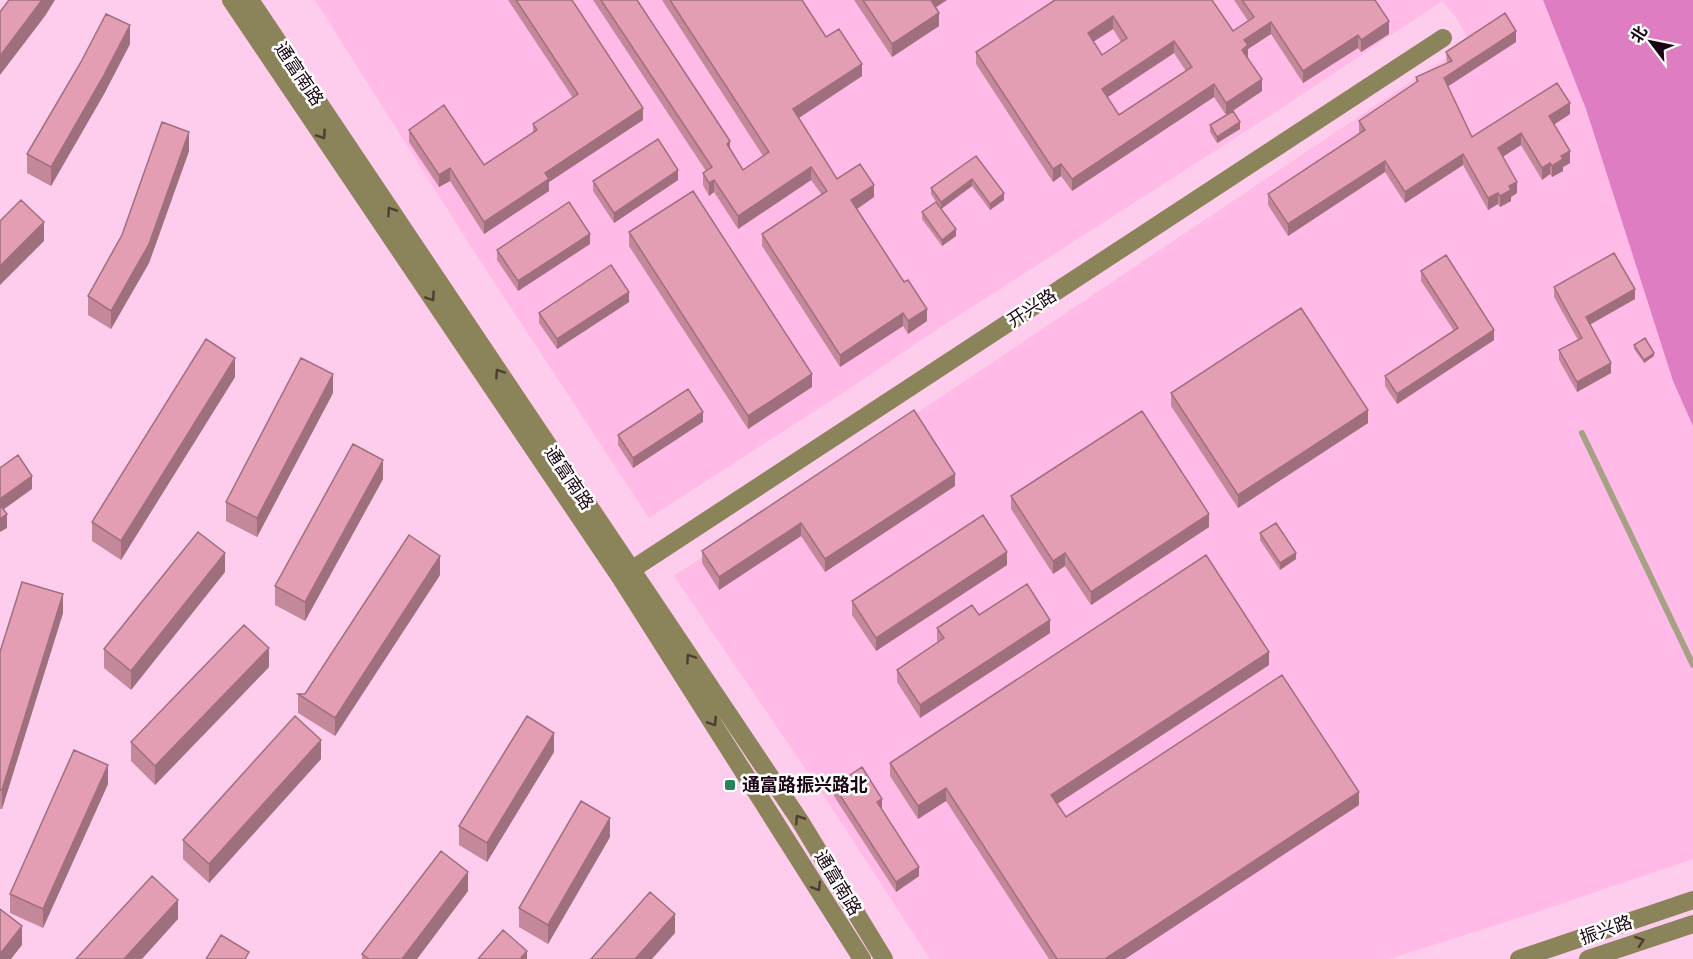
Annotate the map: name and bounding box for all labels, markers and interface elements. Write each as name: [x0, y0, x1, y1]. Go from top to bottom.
north arrow: [1621, 12, 1681, 72]
text: 北: [1627, 23, 1650, 46]
street label: 通富南路: [271, 39, 327, 109]
one-way arrow: [315, 129, 326, 140]
one-way arrow: [387, 207, 398, 218]
street label: 开兴路: [1004, 285, 1060, 331]
one-way arrow: [424, 290, 435, 301]
one-way arrow: [496, 369, 507, 380]
street label: 通富南路: [541, 443, 597, 513]
one-way arrow: [686, 653, 697, 664]
one-way arrow: [706, 715, 717, 726]
place label: 通富路振兴路北: [742, 775, 868, 795]
marker: 通富路振兴路北: [723, 778, 737, 792]
one-way arrow: [795, 815, 806, 826]
street label: 通富南路: [811, 847, 865, 919]
one-way arrow: [810, 880, 821, 891]
street label: 振兴路: [1577, 912, 1635, 948]
one-way arrow: [1634, 936, 1645, 949]

